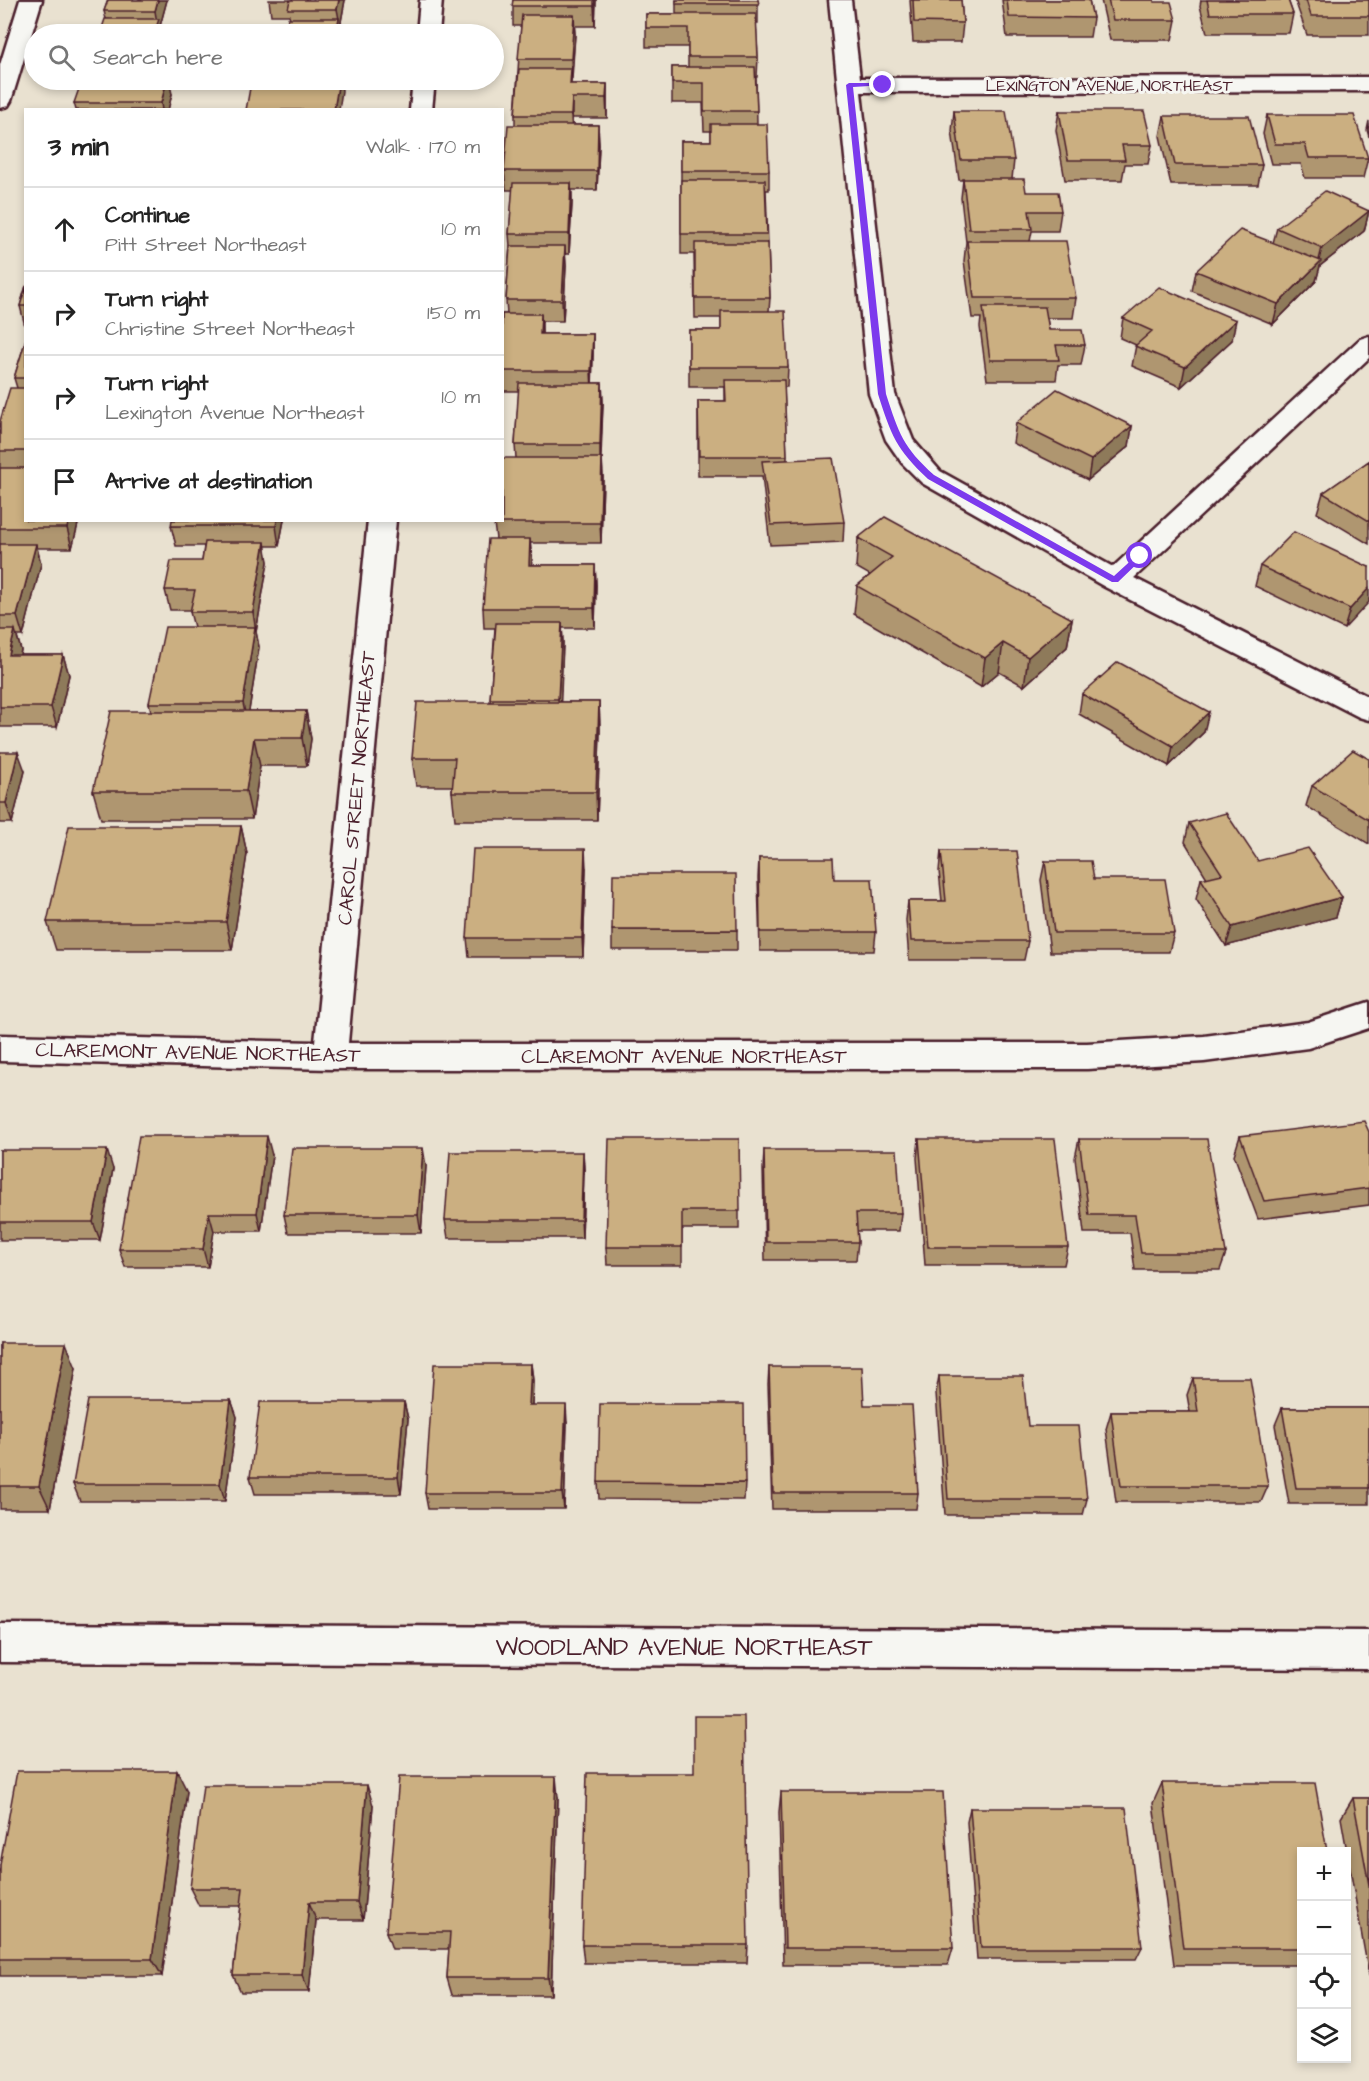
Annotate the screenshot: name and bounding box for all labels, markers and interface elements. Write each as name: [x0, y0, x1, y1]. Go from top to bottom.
search box: [24, 24, 504, 90]
icon: search: [45, 41, 78, 74]
text: Search here: [93, 42, 223, 73]
route end: [869, 71, 895, 97]
street label: LEXINGTON AVENUE NORTHEAST: [985, 75, 1233, 97]
text: 3 min: [48, 129, 109, 165]
text: Walk · 170 m: [366, 133, 480, 161]
text: Continue: [105, 200, 190, 231]
icon: ahead: [48, 213, 81, 246]
text: 10 m: [441, 215, 480, 243]
text: Pitt Street Northeast: [105, 231, 307, 259]
text: Turn right: [105, 284, 208, 315]
icon: right: [48, 297, 81, 330]
text: 150 m: [427, 299, 480, 327]
text: Christine Street Northeast: [105, 315, 355, 343]
text: Turn right: [105, 368, 208, 399]
icon: right: [48, 381, 81, 414]
text: 10 m: [441, 383, 480, 411]
text: Lexington Avenue Northeast: [105, 399, 365, 427]
icon: arrive: [48, 465, 81, 498]
text: Arrive at destination: [105, 466, 312, 497]
route start: [1126, 542, 1152, 568]
street label: CAROL STREET NORTHEAST: [331, 649, 383, 926]
street label: CLAREMONT AVENUE NORTHEAST: [35, 1036, 361, 1070]
street label: CLAREMONT AVENUE NORTHEAST: [521, 1043, 847, 1071]
street label: WOODLAND AVENUE NORTHEAST: [495, 1631, 873, 1665]
map controls: [1297, 1847, 1351, 2063]
button: +: [1297, 1847, 1351, 1901]
button: −: [1297, 1901, 1351, 1955]
button: locate: [1297, 1955, 1351, 2009]
button: layers: [1297, 2009, 1351, 2063]

